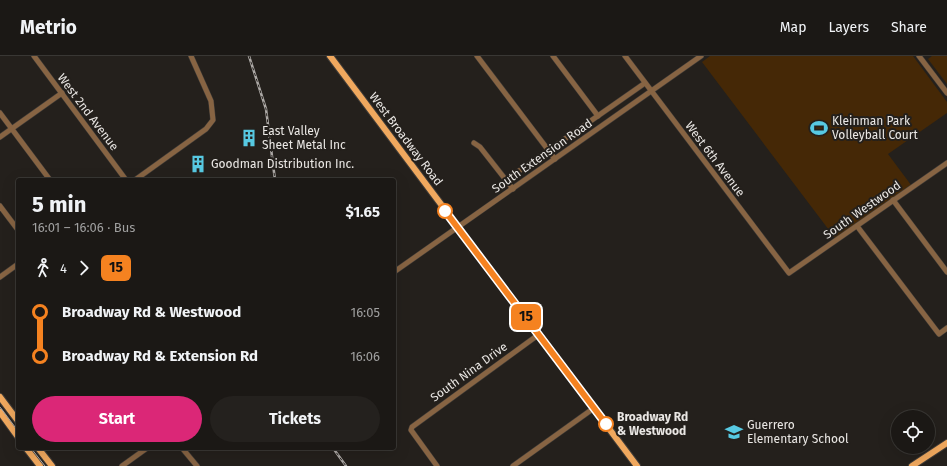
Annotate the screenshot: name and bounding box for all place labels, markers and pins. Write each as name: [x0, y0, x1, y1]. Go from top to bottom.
place label: Kleinman Park Volleyball Court: [832, 114, 918, 142]
sports icon: Kleinman Park Volleyball Court: [809, 118, 829, 138]
place label: East Valley Sheet Metal Inc: [262, 124, 346, 152]
building icon: East Valley Sheet Metal Inc: [239, 128, 259, 148]
building icon: Goodman Distribution Inc.: [188, 154, 208, 174]
place label: Goodman Distribution Inc.: [211, 157, 354, 171]
unlabelled marker: [437, 203, 453, 219]
place label: Broadway Rd & Westwood: [617, 410, 688, 438]
marker: Broadway Rd & Westwood: [598, 416, 614, 432]
place label: Guerrero Elementary School: [747, 418, 849, 446]
school or university icon: Guerrero Elementary School: [724, 422, 744, 442]

